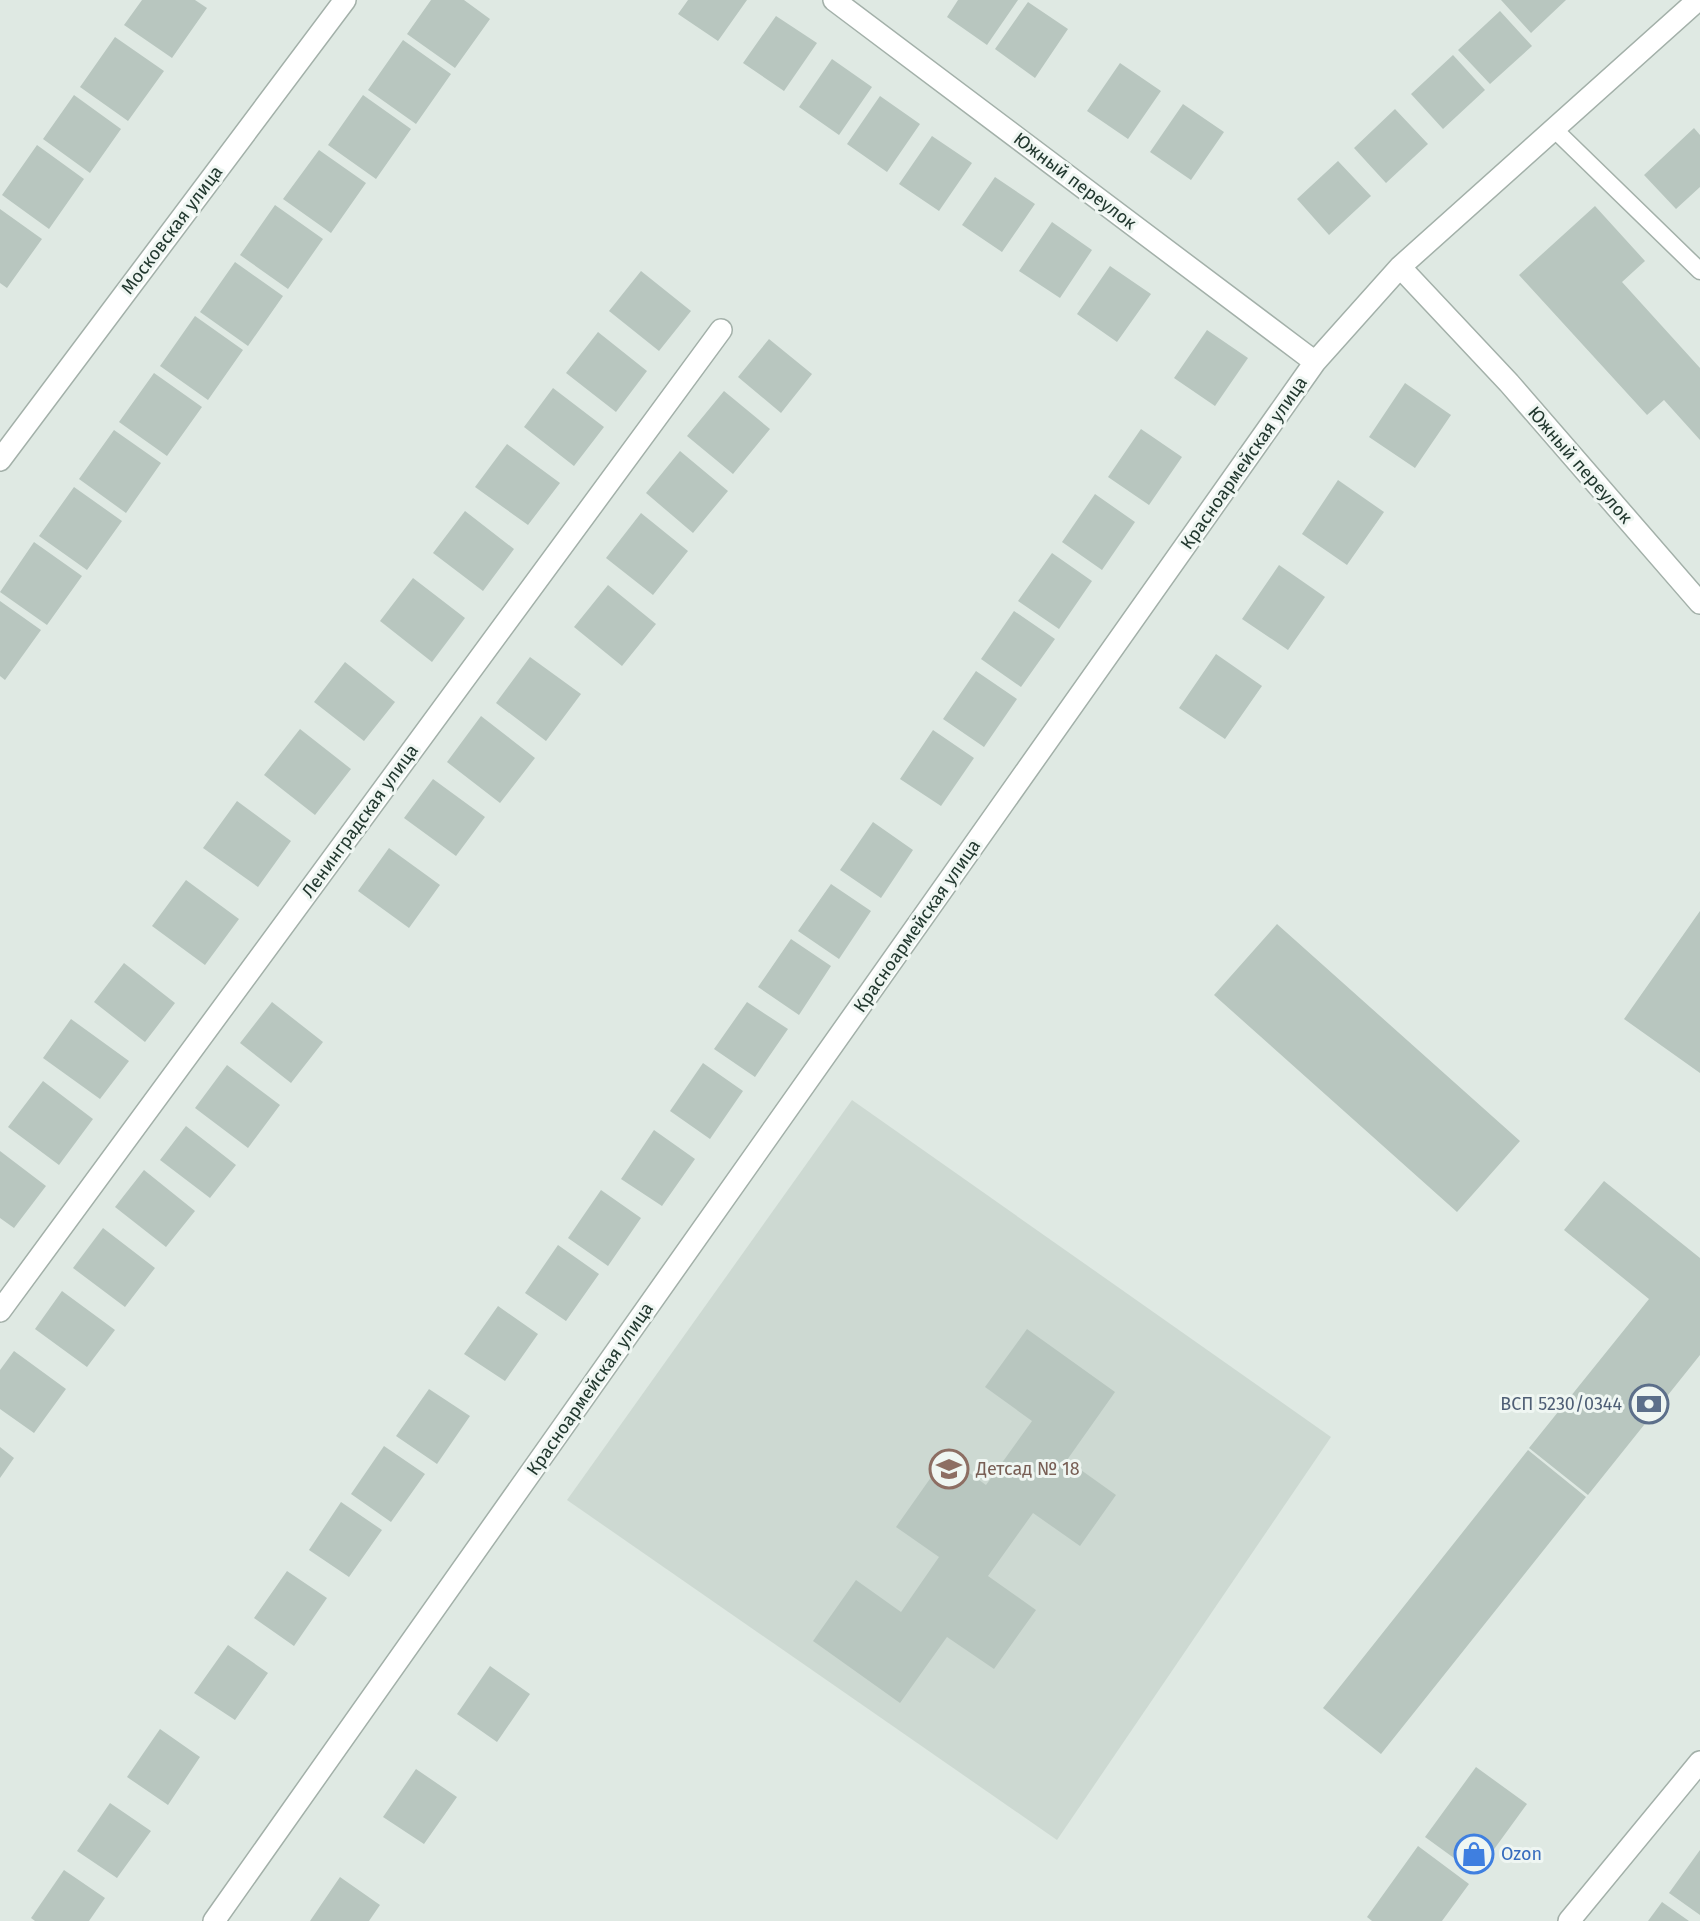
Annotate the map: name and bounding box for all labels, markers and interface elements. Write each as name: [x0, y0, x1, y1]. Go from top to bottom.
street label: Южный переулок: [1009, 128, 1141, 235]
street label: Московская улица: [117, 161, 227, 299]
street label: Красноармейская улица: [1176, 372, 1312, 554]
street label: Южный переулок: [1523, 402, 1637, 529]
street label: Ленинградская улица: [297, 740, 423, 902]
street label: Красноармейская улица: [849, 835, 985, 1017]
street label: Красноармейская улица: [522, 1298, 658, 1480]
bank icon: ВСП 5230/0344: [1628, 1383, 1670, 1425]
place label: ВСП 5230/0344: [1500, 1393, 1622, 1415]
school or university icon: Детсад № 18: [928, 1448, 970, 1490]
place label: Детсад № 18: [975, 1458, 1080, 1480]
shop icon: Ozon: [1453, 1833, 1495, 1875]
place label: Ozon: [1501, 1843, 1542, 1865]

